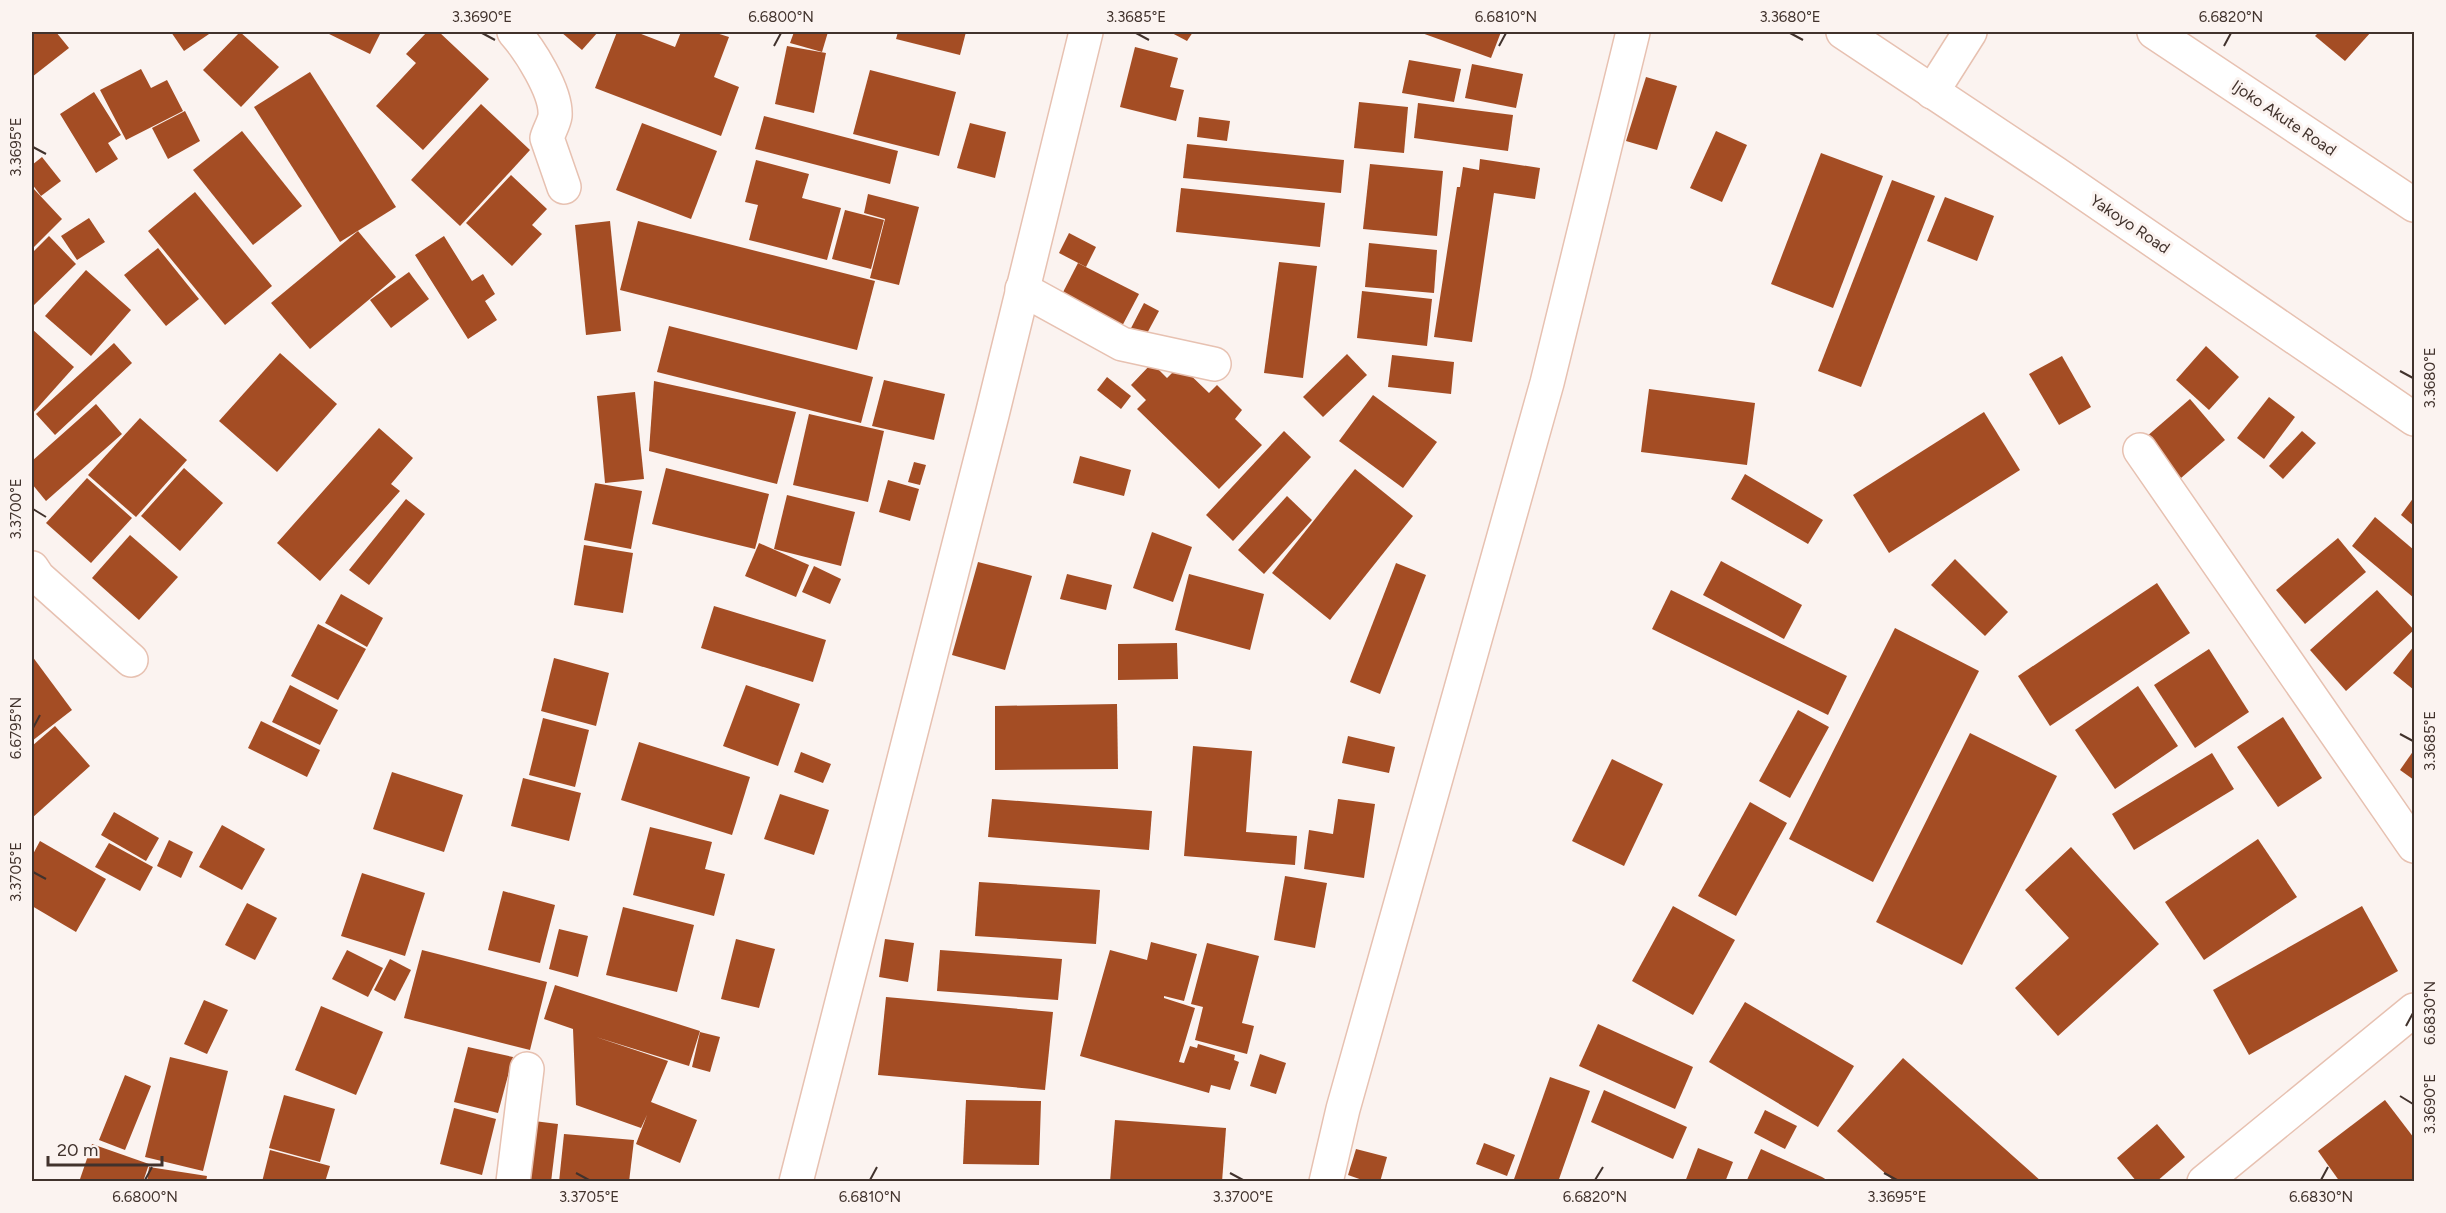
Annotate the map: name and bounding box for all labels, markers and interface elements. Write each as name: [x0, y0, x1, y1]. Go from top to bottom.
text: 3.3690°E: [452, 8, 512, 26]
text: 6.6800°N: [748, 8, 814, 26]
text: 3.3685°E: [1106, 8, 1166, 26]
text: 6.6810°N: [1475, 8, 1537, 26]
text: 3.3680°E: [1759, 8, 1821, 26]
text: 6.6820°N: [2199, 8, 2263, 26]
street label: Ijoko Akute Road: [2228, 76, 2340, 160]
text: 3.3695°E: [7, 117, 25, 177]
street label: Yakoyo Road: [2087, 190, 2173, 258]
text: 3.3680°E: [2421, 347, 2439, 409]
text: 3.3700°E: [7, 478, 25, 540]
text: 6.6795°N: [7, 697, 25, 759]
text: 3.3685°E: [2421, 711, 2439, 771]
text: 3.3705°E: [7, 842, 25, 902]
text: 6.6830°N: [2421, 981, 2439, 1045]
text: 3.3690°E: [2421, 1074, 2439, 1134]
scale bar: [48, 1129, 162, 1167]
text: 20 m: [57, 1139, 98, 1161]
text: 6.6800°N: [112, 1188, 178, 1206]
text: 3.3705°E: [559, 1188, 619, 1206]
text: 6.6810°N: [839, 1188, 901, 1206]
text: 3.3700°E: [1212, 1188, 1274, 1206]
text: 6.6820°N: [1563, 1188, 1627, 1206]
text: 3.3695°E: [1867, 1188, 1927, 1206]
text: 6.6830°N: [2289, 1188, 2353, 1206]

